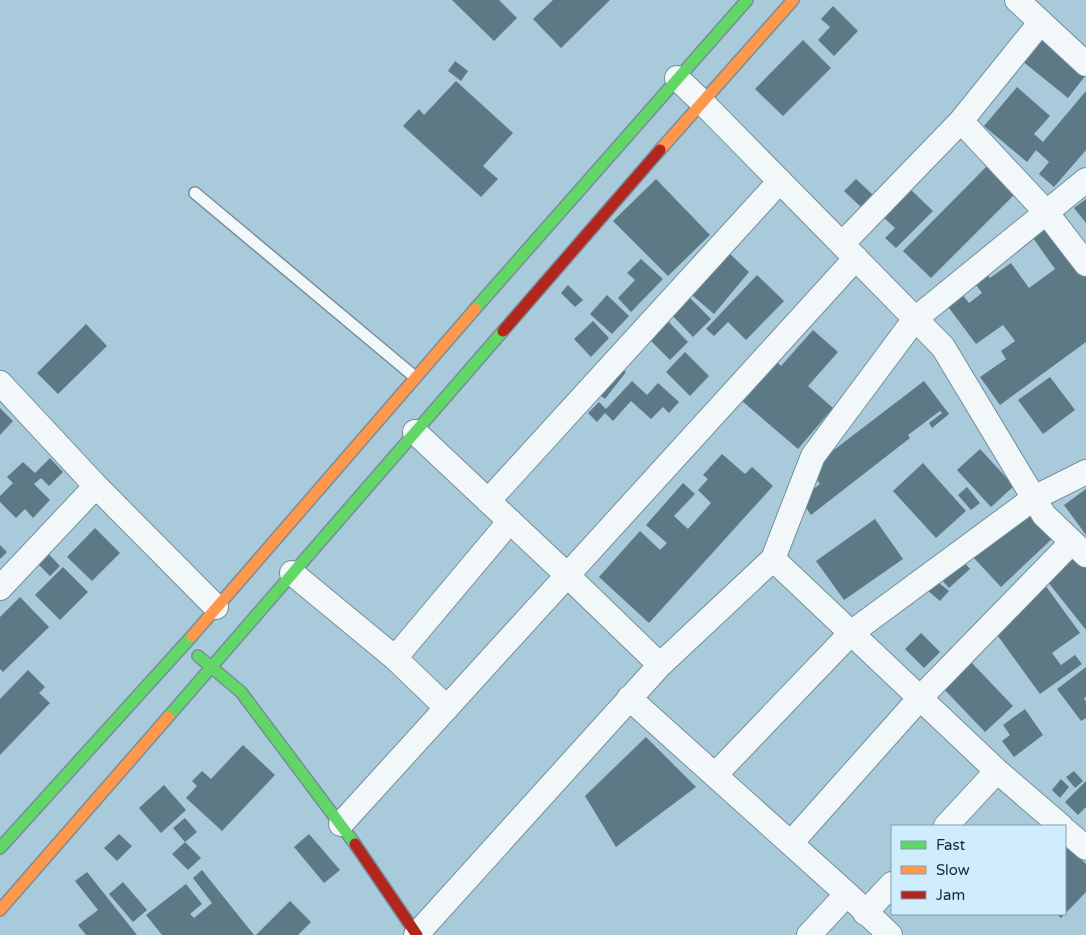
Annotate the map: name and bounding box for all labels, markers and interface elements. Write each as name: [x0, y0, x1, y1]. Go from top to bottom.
legend: [891, 825, 1066, 915]
text: Fast: [936, 836, 966, 854]
text: Slow: [936, 861, 970, 879]
text: Jam: [936, 886, 965, 904]

